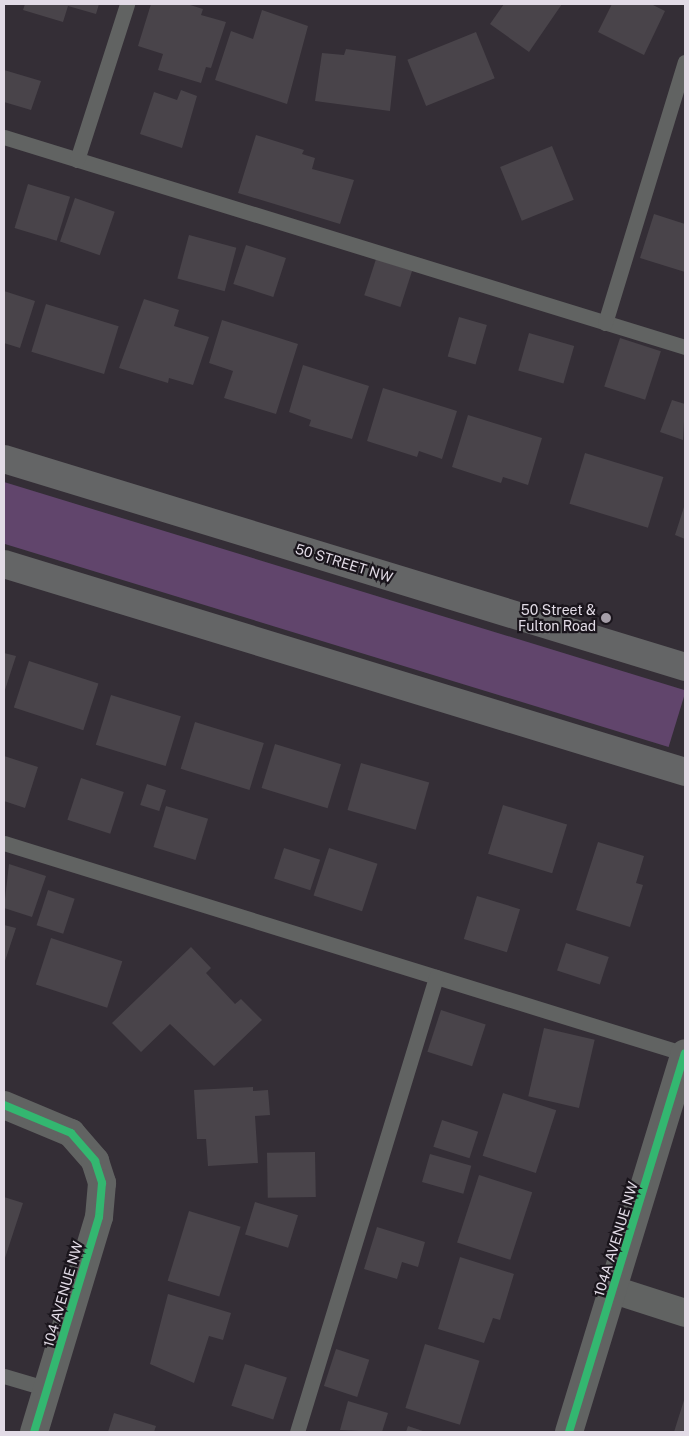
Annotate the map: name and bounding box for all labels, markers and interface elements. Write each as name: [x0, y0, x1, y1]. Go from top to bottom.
street label: 50 STREET NW: [293, 540, 395, 586]
place label: 50 Street & Fulton Road: [518, 602, 596, 634]
marker: 50 Street & Fulton Road: [600, 612, 612, 624]
street label: 104A AVENUE NW: [591, 1180, 641, 1298]
street label: 104 AVENUE NW: [40, 1239, 86, 1349]

